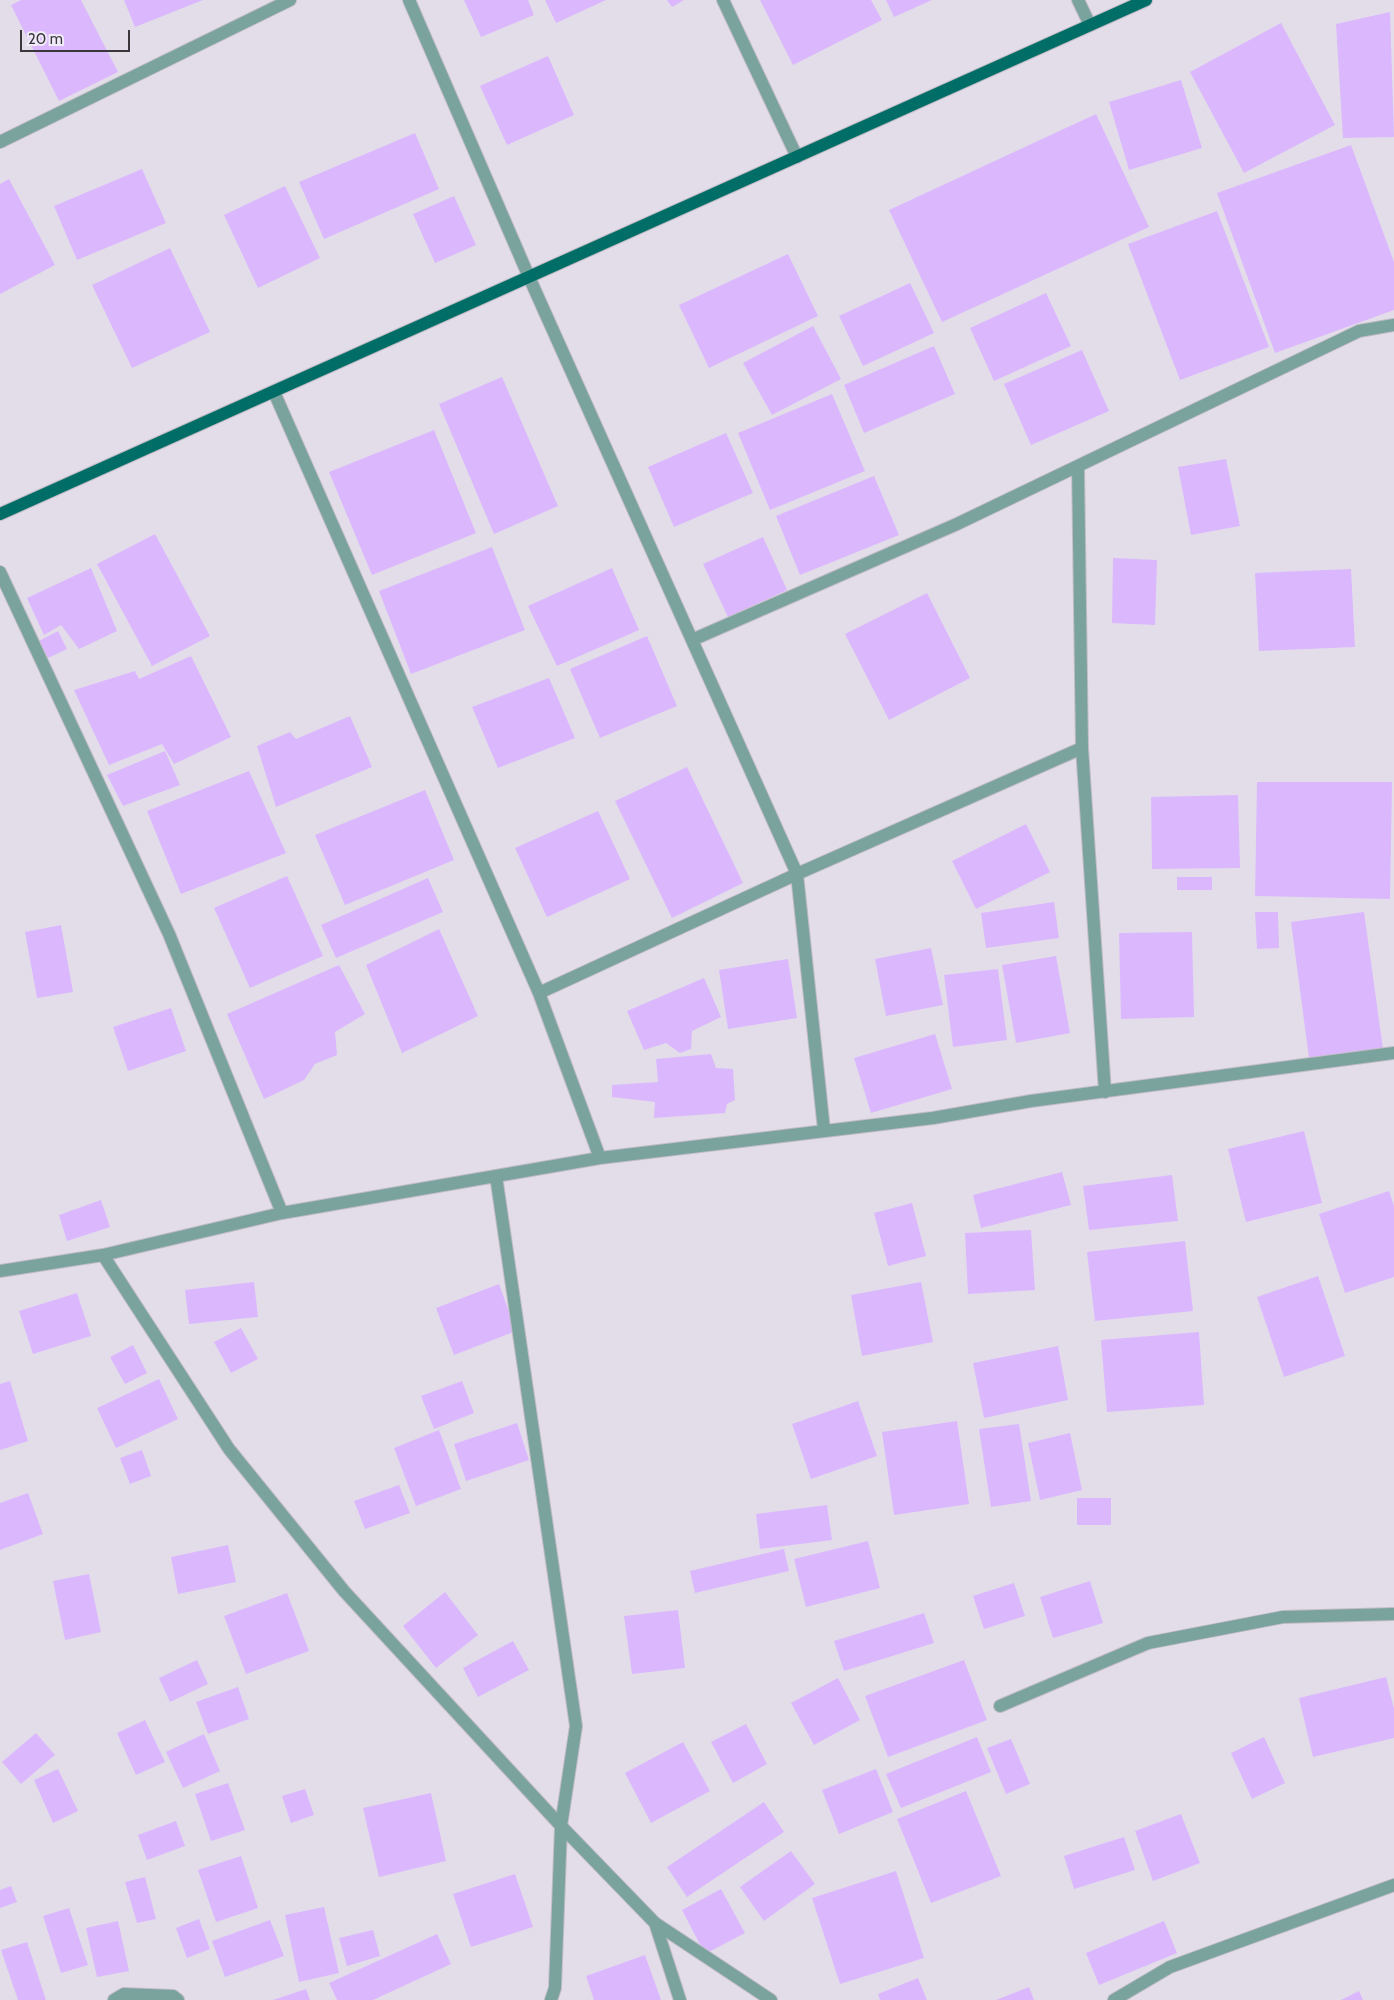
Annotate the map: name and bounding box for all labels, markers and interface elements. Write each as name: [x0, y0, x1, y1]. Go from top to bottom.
scale bar: [22, 20, 132, 52]
text: 20 m: [28, 30, 63, 48]

